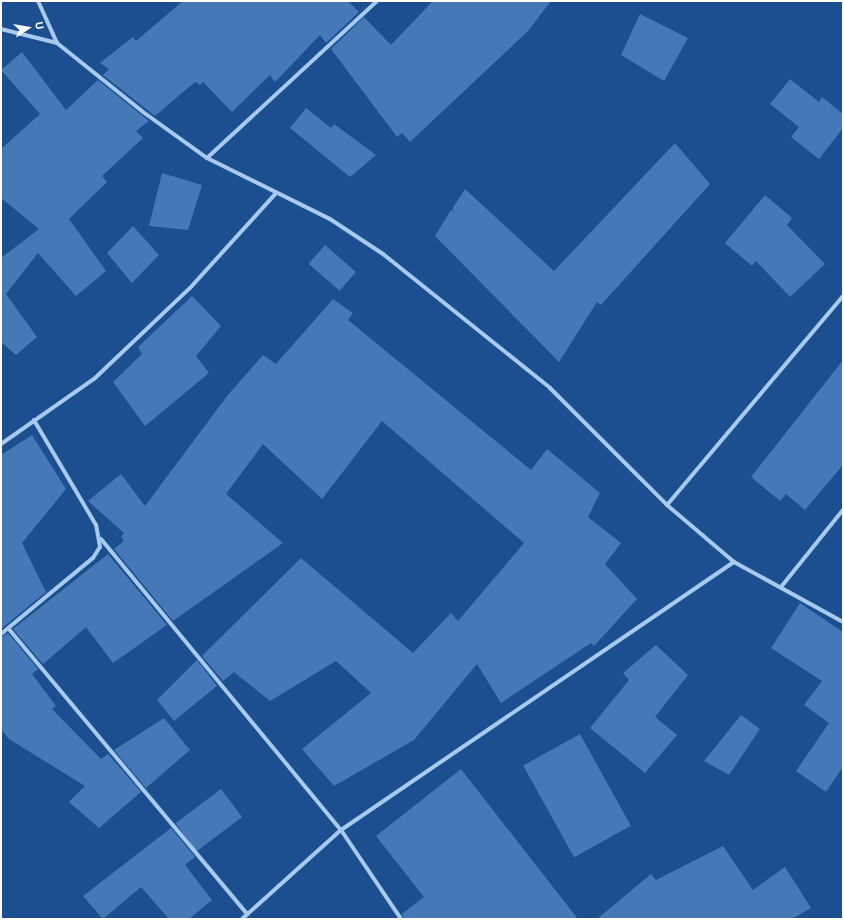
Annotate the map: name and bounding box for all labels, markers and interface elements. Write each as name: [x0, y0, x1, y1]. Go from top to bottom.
north arrow: [8, 8, 48, 48]
text: U: [33, 20, 46, 31]

